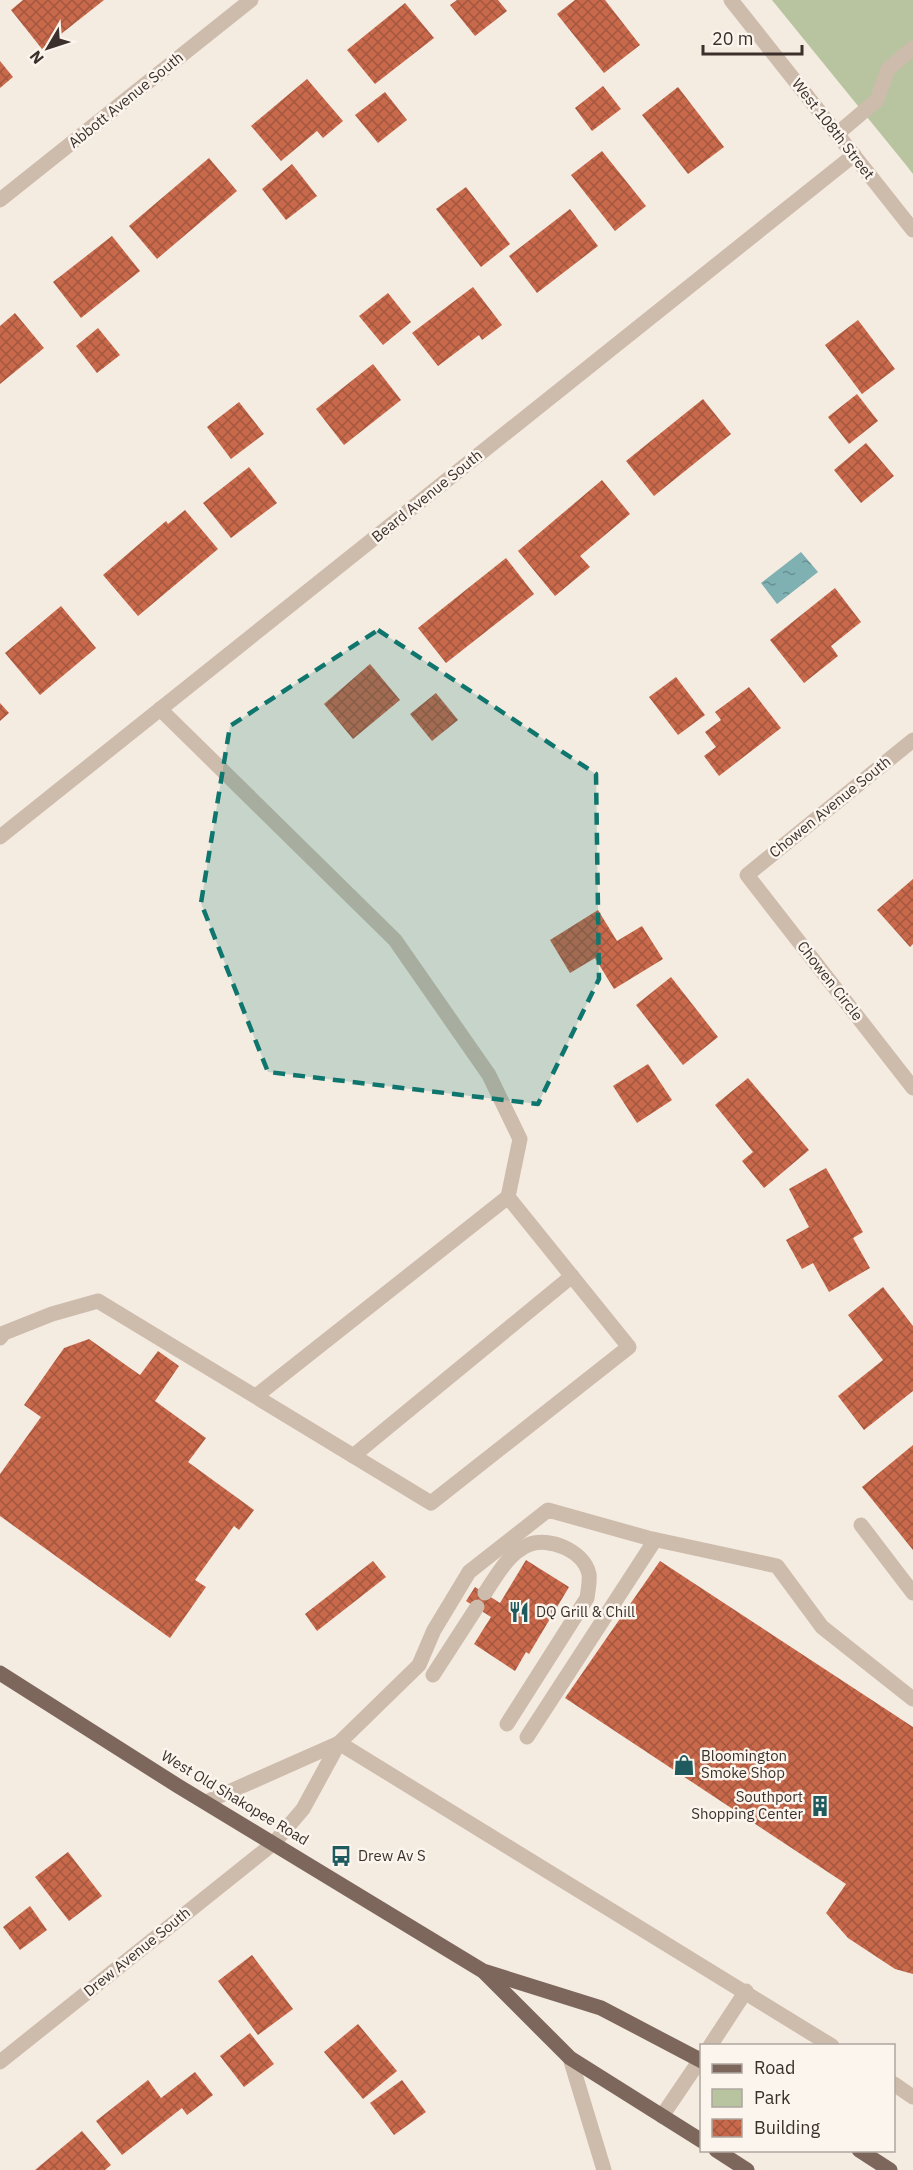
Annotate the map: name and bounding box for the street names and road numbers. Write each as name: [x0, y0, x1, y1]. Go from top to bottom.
street label: Abbott Avenue South: [64, 47, 187, 152]
street label: West 108th Street: [788, 74, 879, 183]
street label: Beard Avenue South: [368, 445, 486, 546]
street label: Chowen Avenue South: [765, 752, 894, 861]
street label: Chowen Circle: [793, 937, 868, 1024]
street label: West Old Shakopee Road: [158, 1746, 313, 1849]
street label: Drew Avenue South: [80, 1903, 194, 2000]

